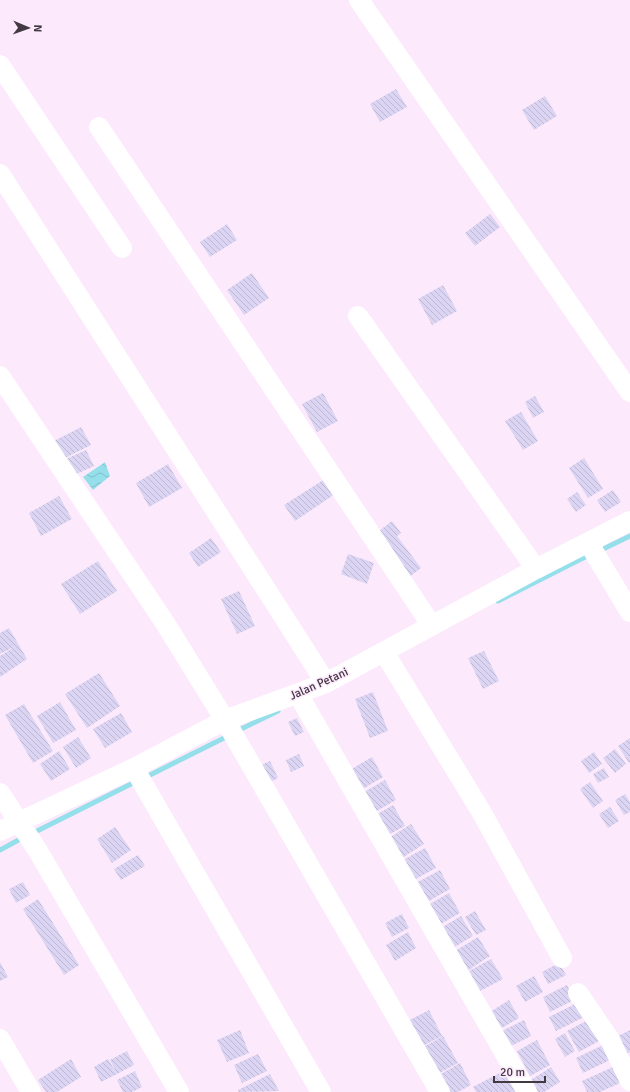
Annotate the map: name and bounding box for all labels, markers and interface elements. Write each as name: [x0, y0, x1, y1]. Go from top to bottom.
north arrow: [8, 8, 48, 48]
text: N: [31, 24, 44, 32]
street label: Jalan Petani: [287, 664, 351, 704]
scale bar: [494, 1058, 545, 1084]
text: 20 m: [500, 1065, 525, 1080]

